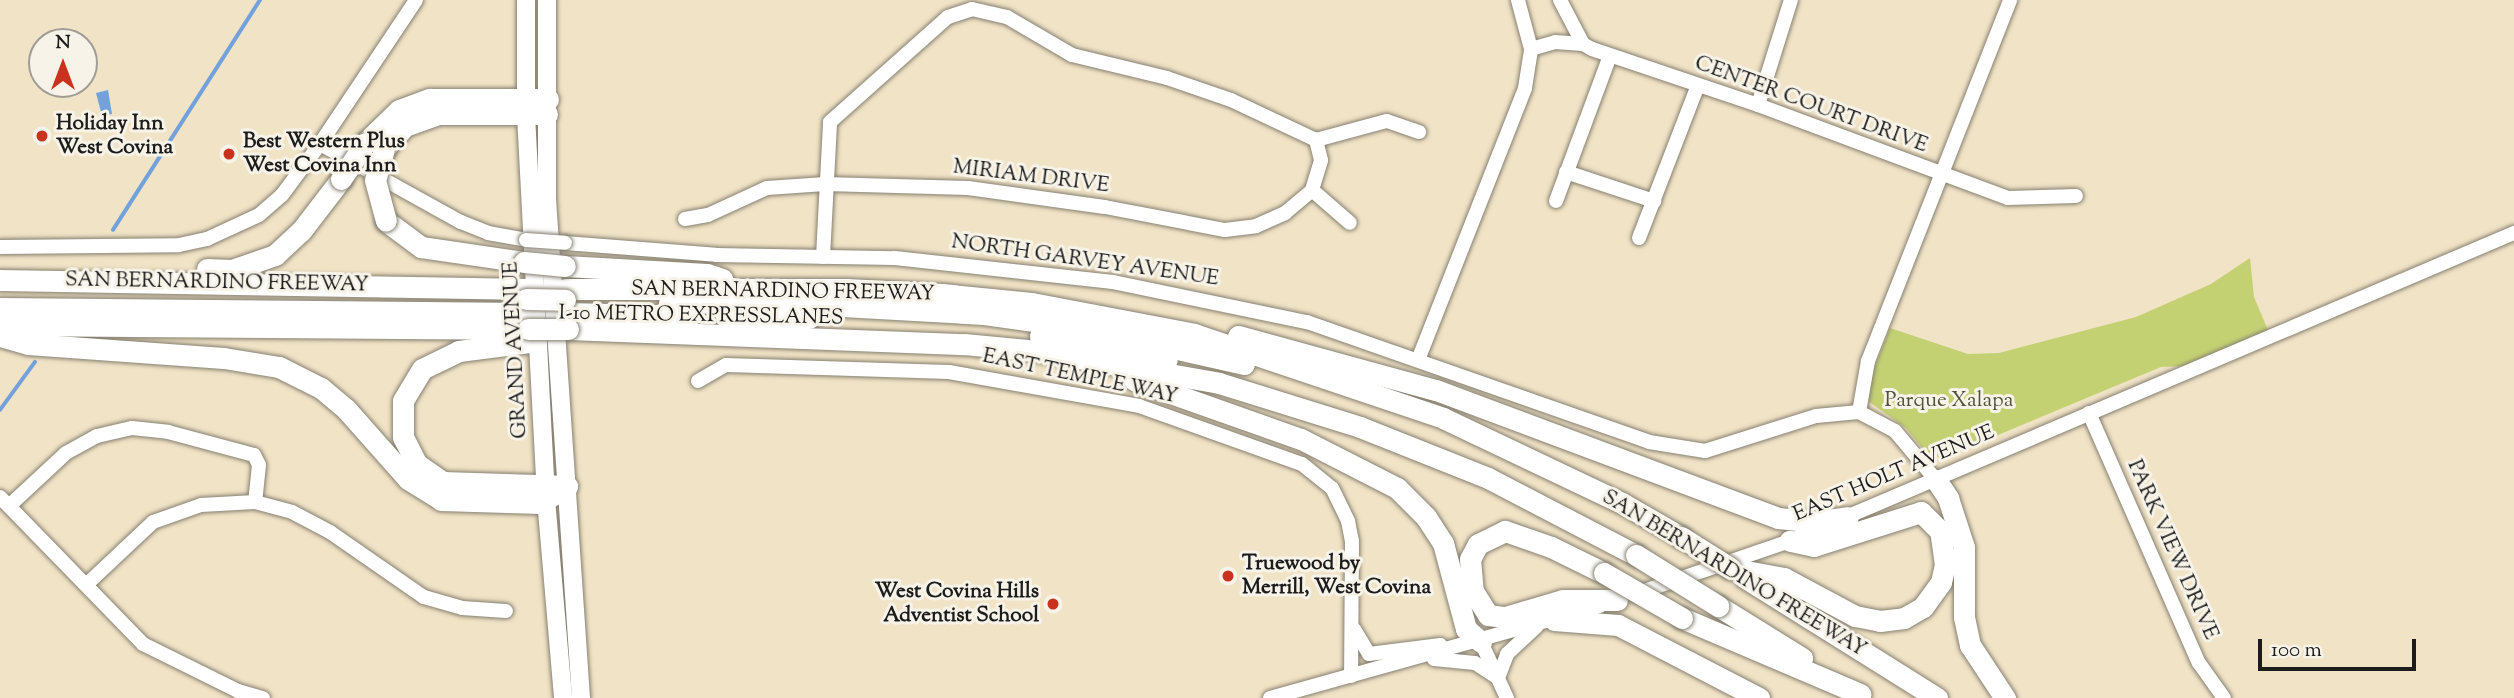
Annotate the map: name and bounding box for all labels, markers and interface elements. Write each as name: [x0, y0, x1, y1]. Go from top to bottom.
north arrow: [28, 28, 98, 98]
text: N: [55, 30, 71, 57]
street label: CENTER COURT DRIVE: [1691, 51, 1931, 159]
place label: Holiday Inn West Covina: [56, 111, 173, 161]
marker: Holiday Inn West Covina: [34, 128, 50, 144]
place label: Best Western Plus West Covina Inn: [243, 129, 405, 179]
marker: Best Western Plus West Covina Inn: [221, 146, 237, 162]
street label: MIRIAM DRIVE: [951, 155, 1111, 199]
street label: NORTH GARVEY AVENUE: [950, 230, 1220, 292]
street label: GRAND AVENUE: [499, 261, 533, 439]
street label: SAN BERNARDINO FREEWAY: [65, 268, 369, 298]
street label: SAN BERNARDINO FREEWAY: [631, 277, 935, 307]
street label: I-10 METRO EXPRESSLANES: [558, 301, 844, 331]
street label: EAST TEMPLE WAY: [980, 344, 1180, 410]
park label: Parque Xalapa: [1885, 388, 2013, 414]
street label: EAST HOLT AVENUE: [1790, 420, 1998, 528]
street label: PARK VIEW DRIVE: [2121, 456, 2223, 644]
street label: SAN BERNARDINO FREEWAY: [1597, 485, 1871, 663]
place label: Truewood by Merrill, West Covina: [1242, 551, 1431, 601]
marker: Truewood by Merrill, West Covina: [1220, 568, 1236, 584]
place label: West Covina Hills Adventist School: [875, 579, 1039, 629]
marker: West Covina Hills Adventist School: [1045, 596, 1061, 612]
scale bar: [2262, 624, 2420, 668]
text: 100 m: [2271, 636, 2322, 666]

